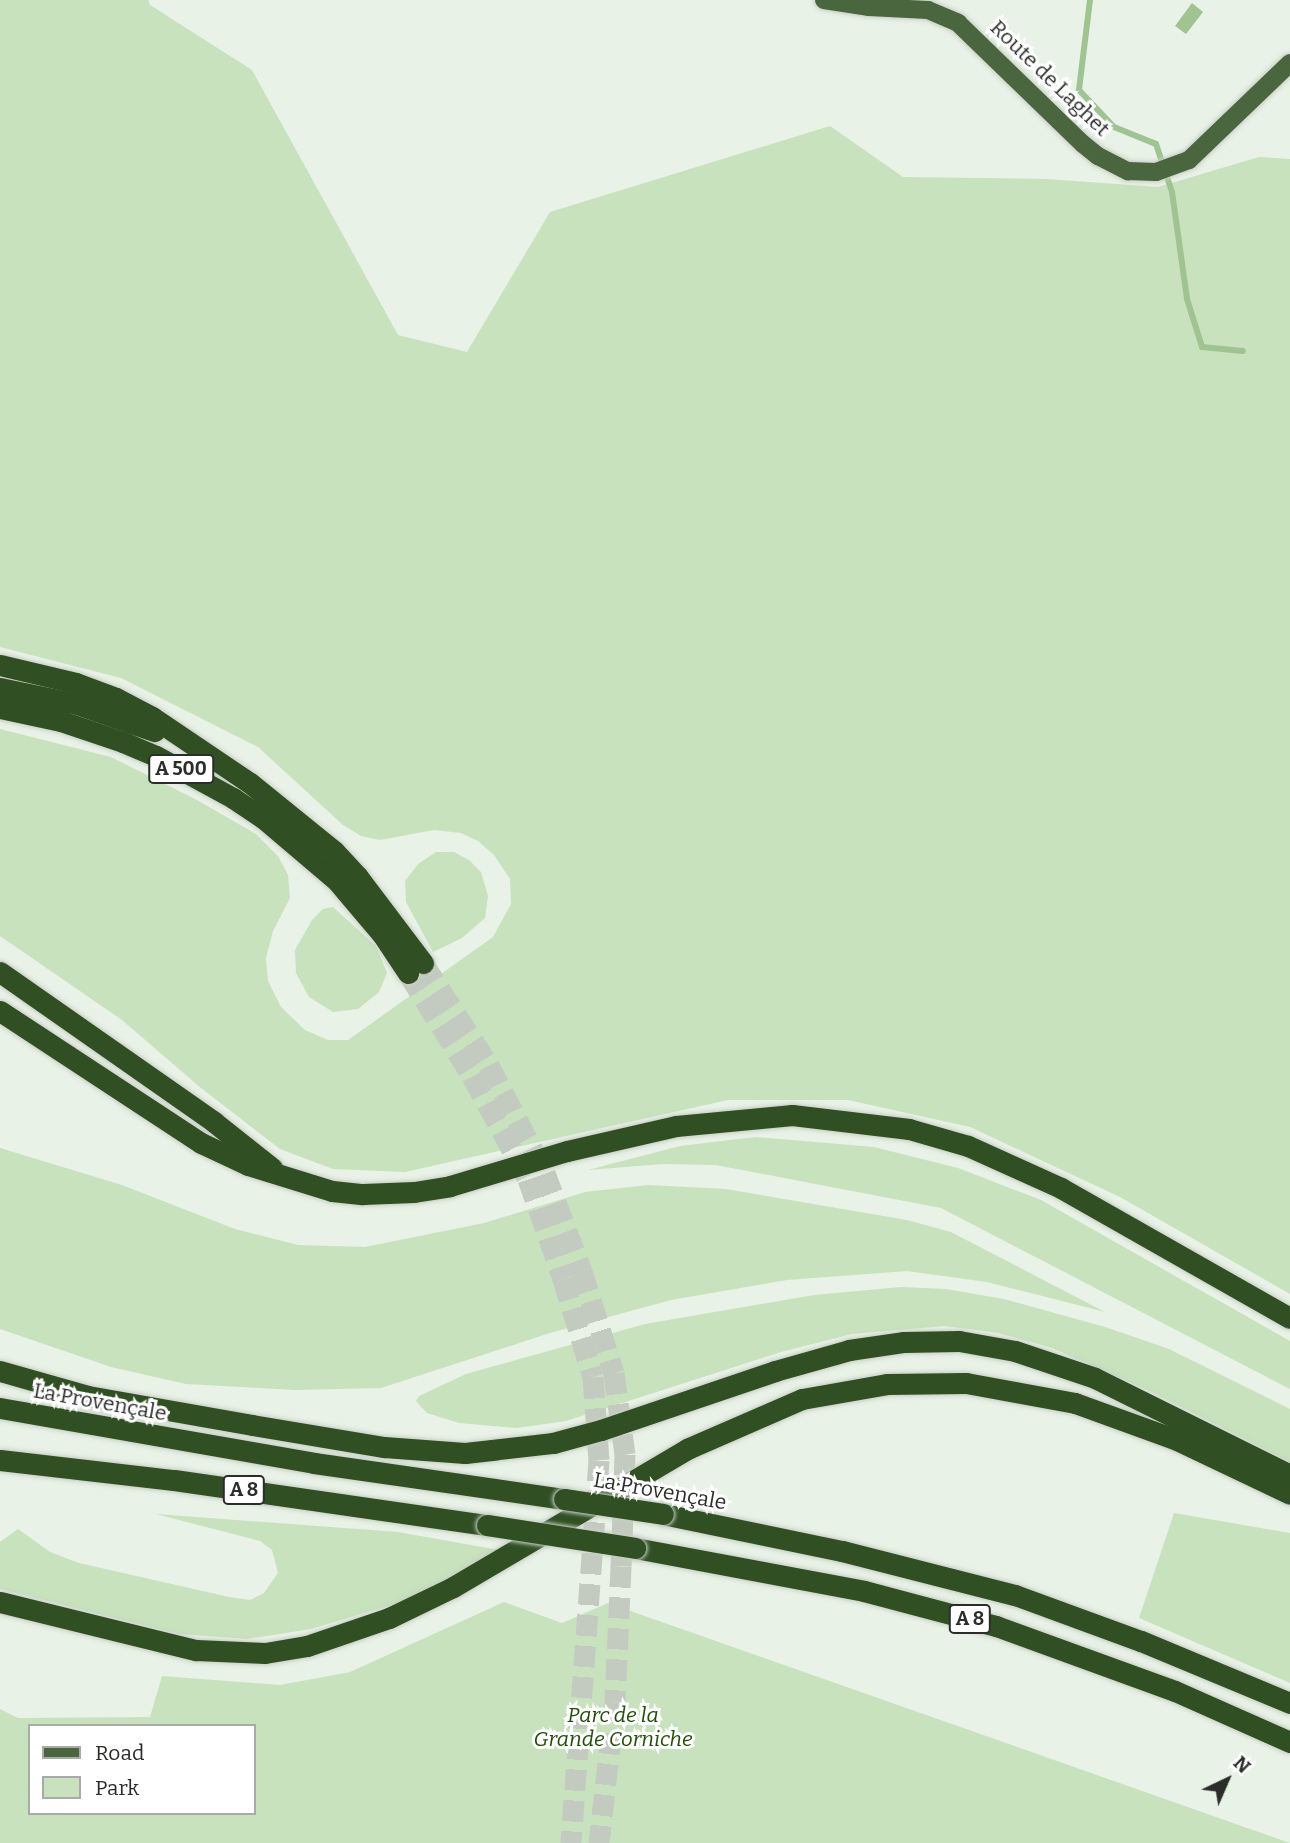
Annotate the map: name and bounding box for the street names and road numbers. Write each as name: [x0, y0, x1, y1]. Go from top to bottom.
street label: Route de Laghet: [985, 15, 1115, 141]
road number: A 500: [148, 754, 214, 784]
street label: La Provençale: [32, 1378, 168, 1426]
street label: La Provençale: [592, 1467, 728, 1515]
road number: A 8: [221, 1474, 267, 1506]
road number: A 8: [947, 1604, 993, 1634]

